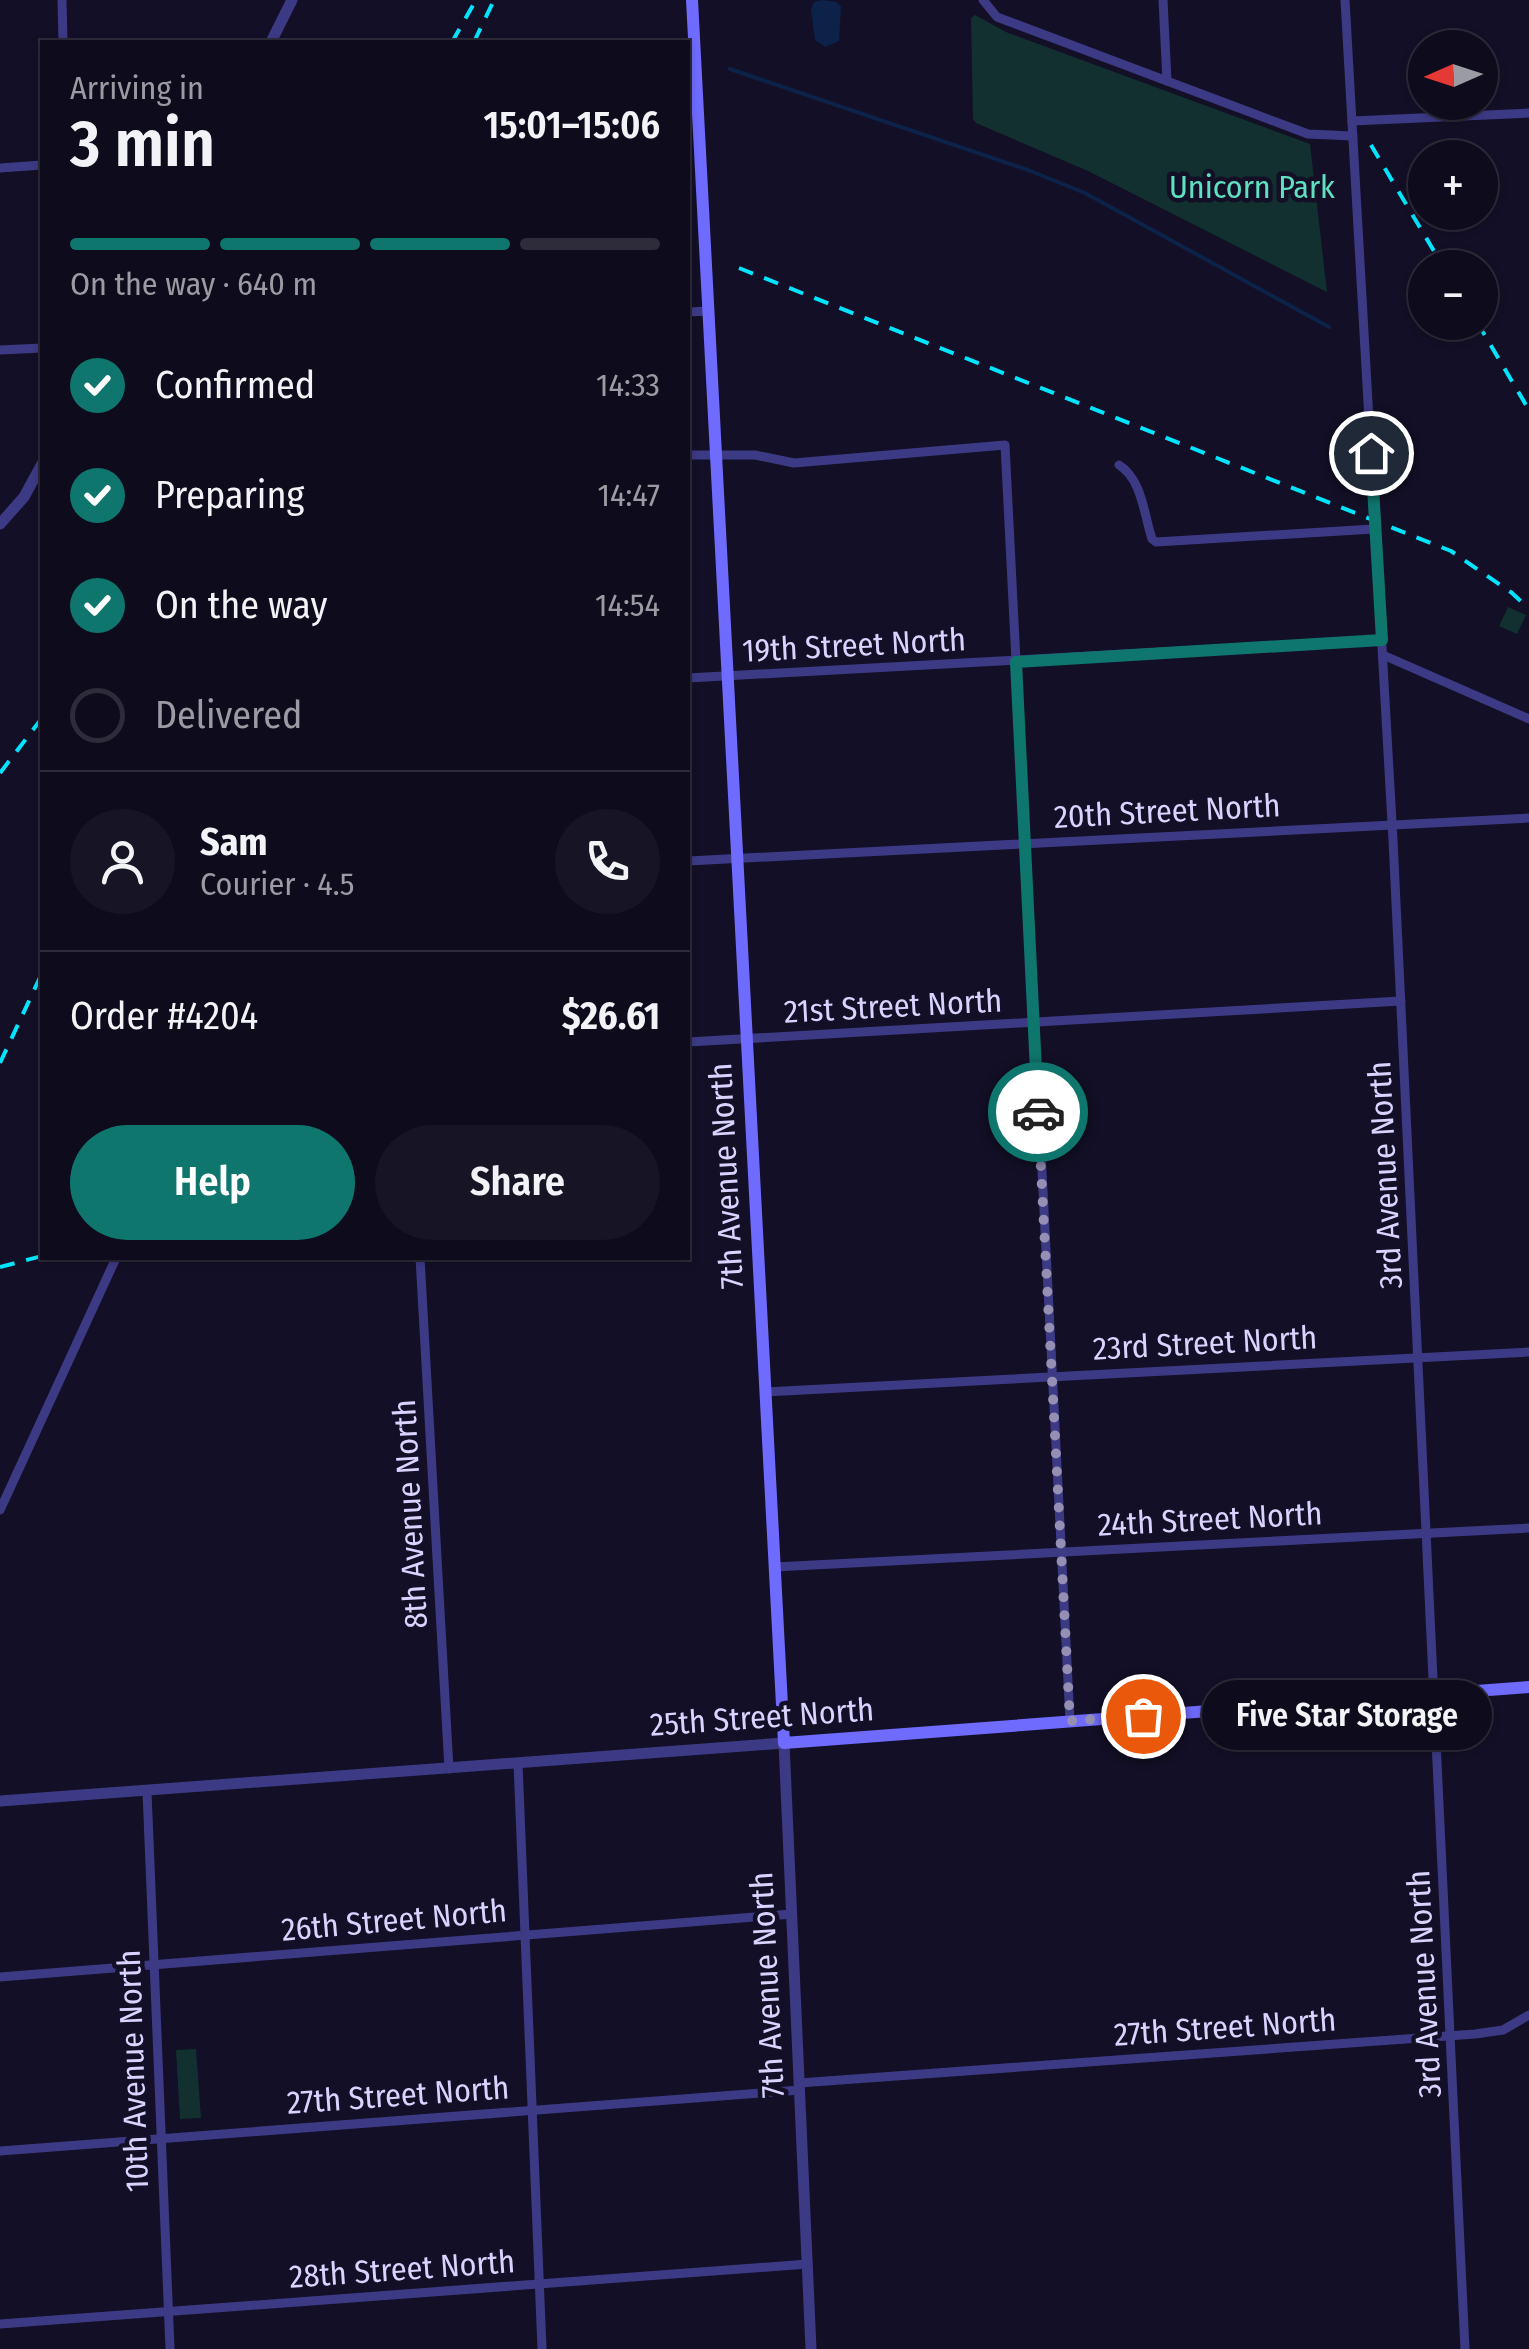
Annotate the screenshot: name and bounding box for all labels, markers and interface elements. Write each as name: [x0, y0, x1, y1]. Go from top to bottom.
north arrow: [1408, 30, 1498, 120]
map controls: [1408, 30, 1498, 340]
text: Arriving in: [70, 69, 204, 107]
text: 15:01–15:06: [484, 102, 660, 148]
text: 3 min: [70, 105, 215, 183]
button: +: [1408, 140, 1498, 230]
park label: Unicorn Park: [1169, 168, 1335, 206]
button: −: [1408, 250, 1498, 340]
text: On the way · 640 m: [70, 265, 317, 303]
icon: check: [70, 358, 125, 413]
text: Confirmed: [155, 362, 315, 408]
text: 14:33: [596, 366, 660, 404]
pin: [1329, 411, 1414, 496]
icon: home: [1344, 426, 1399, 481]
icon: check: [70, 468, 125, 523]
text: Preparing: [155, 472, 304, 518]
text: 14:47: [598, 476, 660, 514]
icon: check: [70, 578, 125, 633]
text: On the way: [155, 582, 327, 628]
text: 14:54: [595, 586, 660, 624]
street label: 19th Street North: [741, 620, 967, 670]
text: Delivered: [155, 692, 302, 738]
street label: 20th Street North: [1053, 786, 1281, 836]
button: person: [70, 809, 175, 914]
button: phone: [555, 809, 660, 914]
text: Sam: [200, 819, 268, 865]
text: Courier · 4.5: [200, 865, 355, 903]
street label: 21st Street North: [783, 981, 1003, 1031]
text: Order #4204: [70, 993, 258, 1039]
text: $26.61: [562, 993, 660, 1039]
street label: 3rd Avenue North: [1360, 1060, 1410, 1290]
street label: 7th Avenue North: [701, 1062, 751, 1290]
courier: [988, 1062, 1088, 1162]
icon: car: [1011, 1085, 1066, 1140]
button: Help: [70, 1125, 355, 1240]
button: Share: [375, 1125, 660, 1240]
street label: 23rd Street North: [1092, 1318, 1318, 1368]
street label: 8th Avenue North: [385, 1399, 435, 1629]
street label: 24th Street North: [1097, 1494, 1323, 1544]
pin: [1101, 1674, 1186, 1759]
callout: Five Star Storage: [1203, 1681, 1493, 1751]
icon: bag: [1116, 1689, 1171, 1744]
street label: 25th Street North: [649, 1690, 875, 1744]
text: Five Star Storage: [1236, 1696, 1458, 1734]
street label: 3rd Avenue North: [1399, 1869, 1449, 2099]
street label: 7th Avenue North: [742, 1871, 792, 2099]
street label: 26th Street North: [280, 1891, 508, 1949]
street label: 10th Avenue North: [110, 1949, 156, 2193]
street label: 27th Street North: [1113, 2000, 1337, 2054]
street label: 27th Street North: [286, 2068, 510, 2122]
street label: 28th Street North: [288, 2242, 516, 2296]

